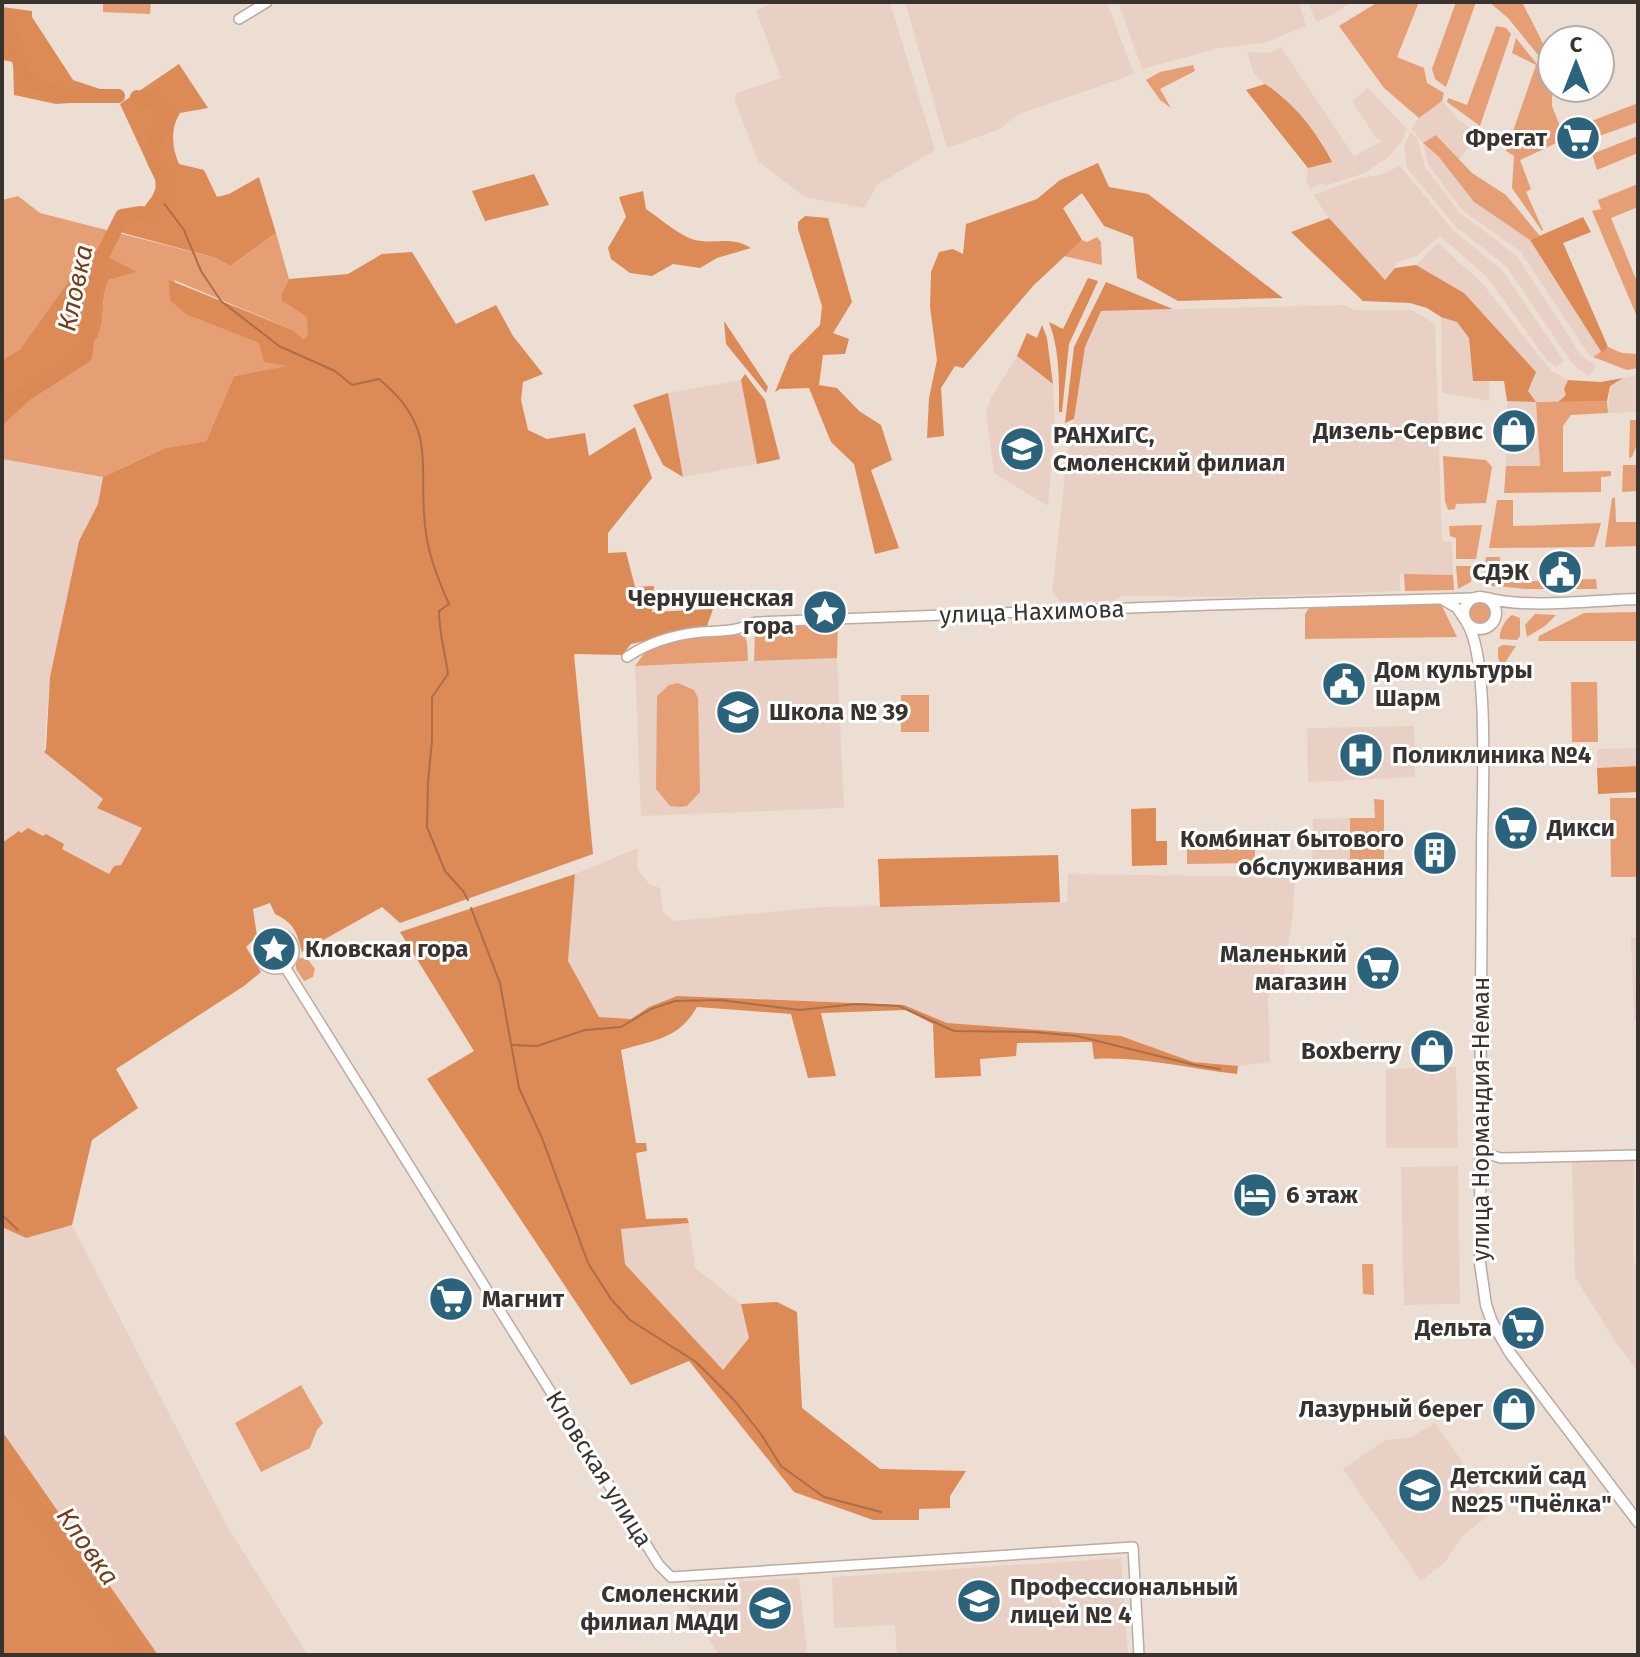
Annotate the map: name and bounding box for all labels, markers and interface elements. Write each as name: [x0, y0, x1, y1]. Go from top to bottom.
north arrow: [1536, 24, 1616, 104]
text: С: [1570, 31, 1583, 58]
supermarket icon: Фрегат: [1554, 114, 1602, 162]
place label: Фрегат: [1466, 124, 1548, 152]
water label: Кловка: [51, 242, 100, 334]
shop icon: Дизель-Сервис: [1490, 407, 1538, 455]
place label: Дизель-Сервис: [1312, 417, 1483, 445]
place label: РАНХиГС, Смоленский филиал: [1053, 421, 1285, 477]
school or university icon: РАНХиГС, Смоленский филиал: [998, 425, 1046, 473]
public building icon: СДЭК: [1536, 548, 1584, 596]
place label: СДЭК: [1472, 558, 1530, 586]
place label: Чернушенская гора: [628, 584, 794, 640]
place icon: Чернушенская гора: [801, 588, 849, 636]
street label: улица Нахимова: [939, 595, 1125, 629]
place label: Дом культуры Шарм: [1374, 656, 1533, 712]
public building icon: Дом культуры Шарм: [1320, 660, 1368, 708]
school or university icon: Школа № 39: [714, 688, 762, 736]
place label: Школа № 39: [769, 698, 909, 726]
hospital icon: Поликлиника №4: [1337, 731, 1385, 779]
place label: Поликлиника №4: [1392, 741, 1592, 769]
supermarket icon: Дикси: [1492, 804, 1540, 852]
place label: Дикси: [1546, 814, 1615, 842]
place label: Комбинат бытового обслуживания: [1180, 825, 1404, 881]
building icon: Комбинат бытового обслуживания: [1411, 829, 1459, 877]
place icon: Кловская гора: [250, 925, 298, 973]
place label: Кловская гора: [305, 935, 468, 963]
place label: Маленький магазин: [1220, 940, 1347, 996]
supermarket icon: Маленький магазин: [1354, 944, 1402, 992]
street label: улица Нормандия-Неман: [1467, 977, 1495, 1261]
shop icon: Boxberry: [1408, 1027, 1456, 1075]
place label: Boxberry: [1301, 1037, 1402, 1065]
hotel icon: 6 этаж: [1231, 1171, 1279, 1219]
place label: 6 этаж: [1286, 1181, 1359, 1209]
supermarket icon: Магнит: [427, 1275, 475, 1323]
place label: Магнит: [482, 1285, 565, 1313]
supermarket icon: Дельта: [1499, 1304, 1547, 1352]
place label: Дельта: [1414, 1314, 1492, 1342]
shop icon: Лазурный берег: [1490, 1385, 1538, 1433]
street label: Кловская улица: [540, 1386, 658, 1552]
place label: Лазурный берег: [1299, 1395, 1484, 1423]
place label: Детский сад №25 "Пчёлка": [1450, 1462, 1612, 1518]
school or university icon: Детский сад №25 "Пчёлка": [1396, 1466, 1444, 1514]
water label: Кловка: [50, 1501, 125, 1591]
place label: Профессиональный лицей № 4: [1010, 1573, 1238, 1629]
school or university icon: Профессиональный лицей № 4: [955, 1577, 1003, 1625]
place label: Смоленский филиал МАДИ: [580, 1580, 739, 1636]
school or university icon: Смоленский филиал МАДИ: [746, 1584, 794, 1632]

